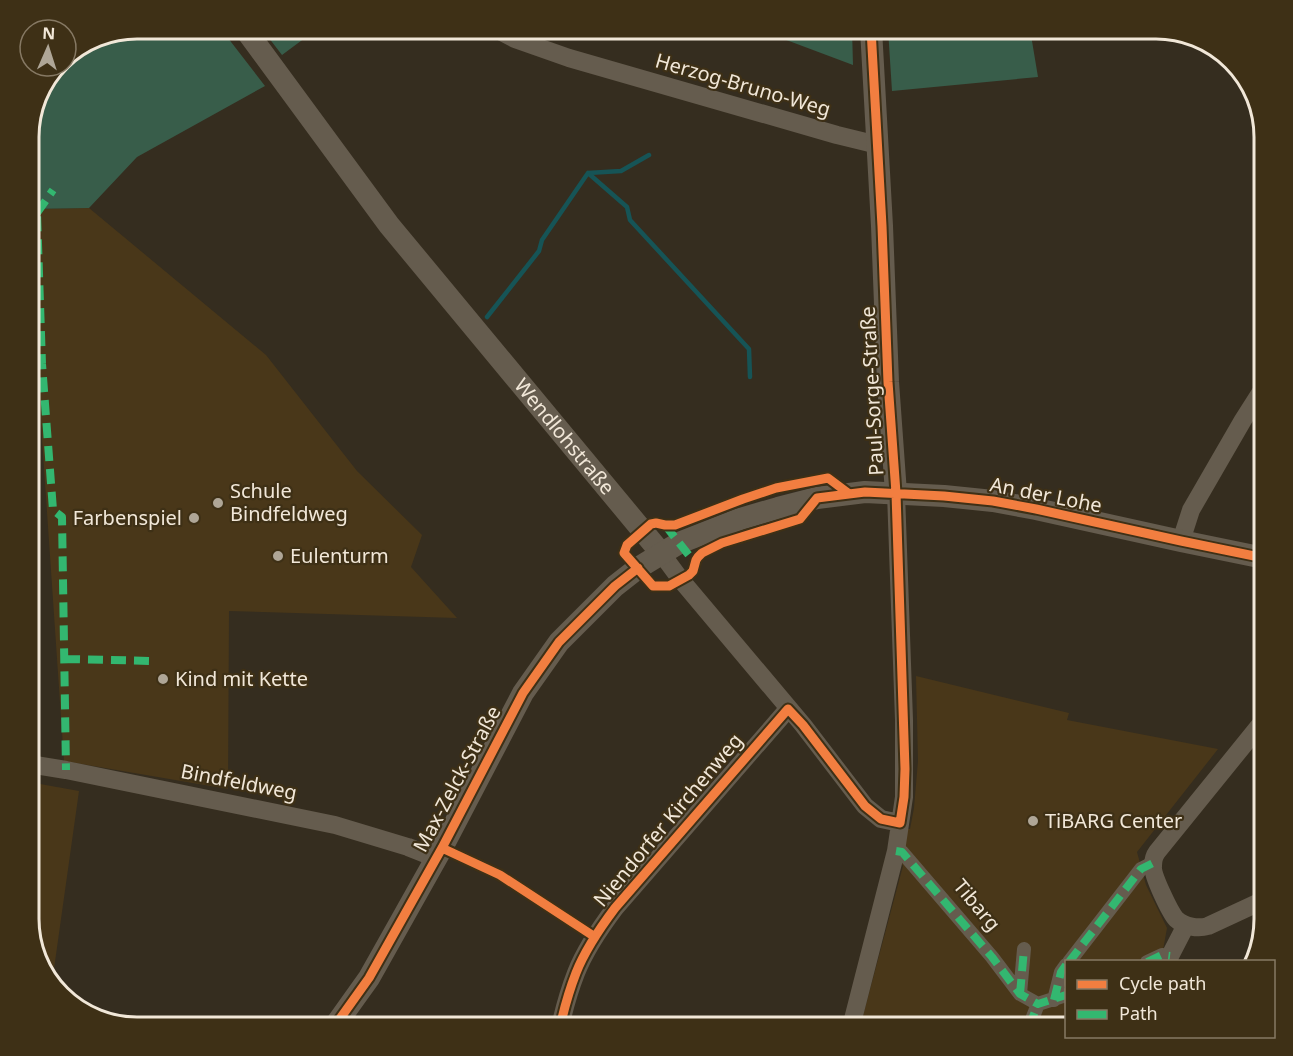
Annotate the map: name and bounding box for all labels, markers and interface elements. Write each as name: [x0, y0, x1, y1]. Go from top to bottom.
north arrow: [18, 18, 78, 78]
text: N: [42, 22, 56, 44]
street label: Herzog-Bruno-Weg: [652, 47, 834, 122]
street label: Paul-Sorge-Straße: [854, 306, 889, 476]
street label: Wendlohstraße: [509, 372, 621, 500]
street label: An der Lohe: [988, 470, 1104, 519]
place label: Schule Bindfeldweg: [230, 477, 348, 527]
marker: Schule Bindfeldweg: [211, 496, 225, 510]
place label: Farbenspiel: [73, 504, 182, 531]
marker: Farbenspiel: [187, 511, 201, 525]
place label: Eulenturm: [290, 542, 389, 569]
marker: Eulenturm: [271, 549, 285, 563]
place label: Kind mit Kette: [175, 665, 308, 692]
marker: Kind mit Kette: [156, 672, 170, 686]
street label: Max-Zelck-Straße: [407, 701, 507, 857]
street label: Niendorfer Kirchenweg: [587, 727, 748, 912]
street label: Bindfeldweg: [179, 757, 299, 806]
place label: TiBARG Center: [1045, 807, 1182, 834]
marker: TiBARG Center: [1026, 814, 1040, 828]
street label: Tibarg: [948, 873, 1007, 936]
legend: [1065, 960, 1275, 1038]
text: Cycle path: [1119, 971, 1206, 995]
text: Path: [1119, 1001, 1158, 1025]

